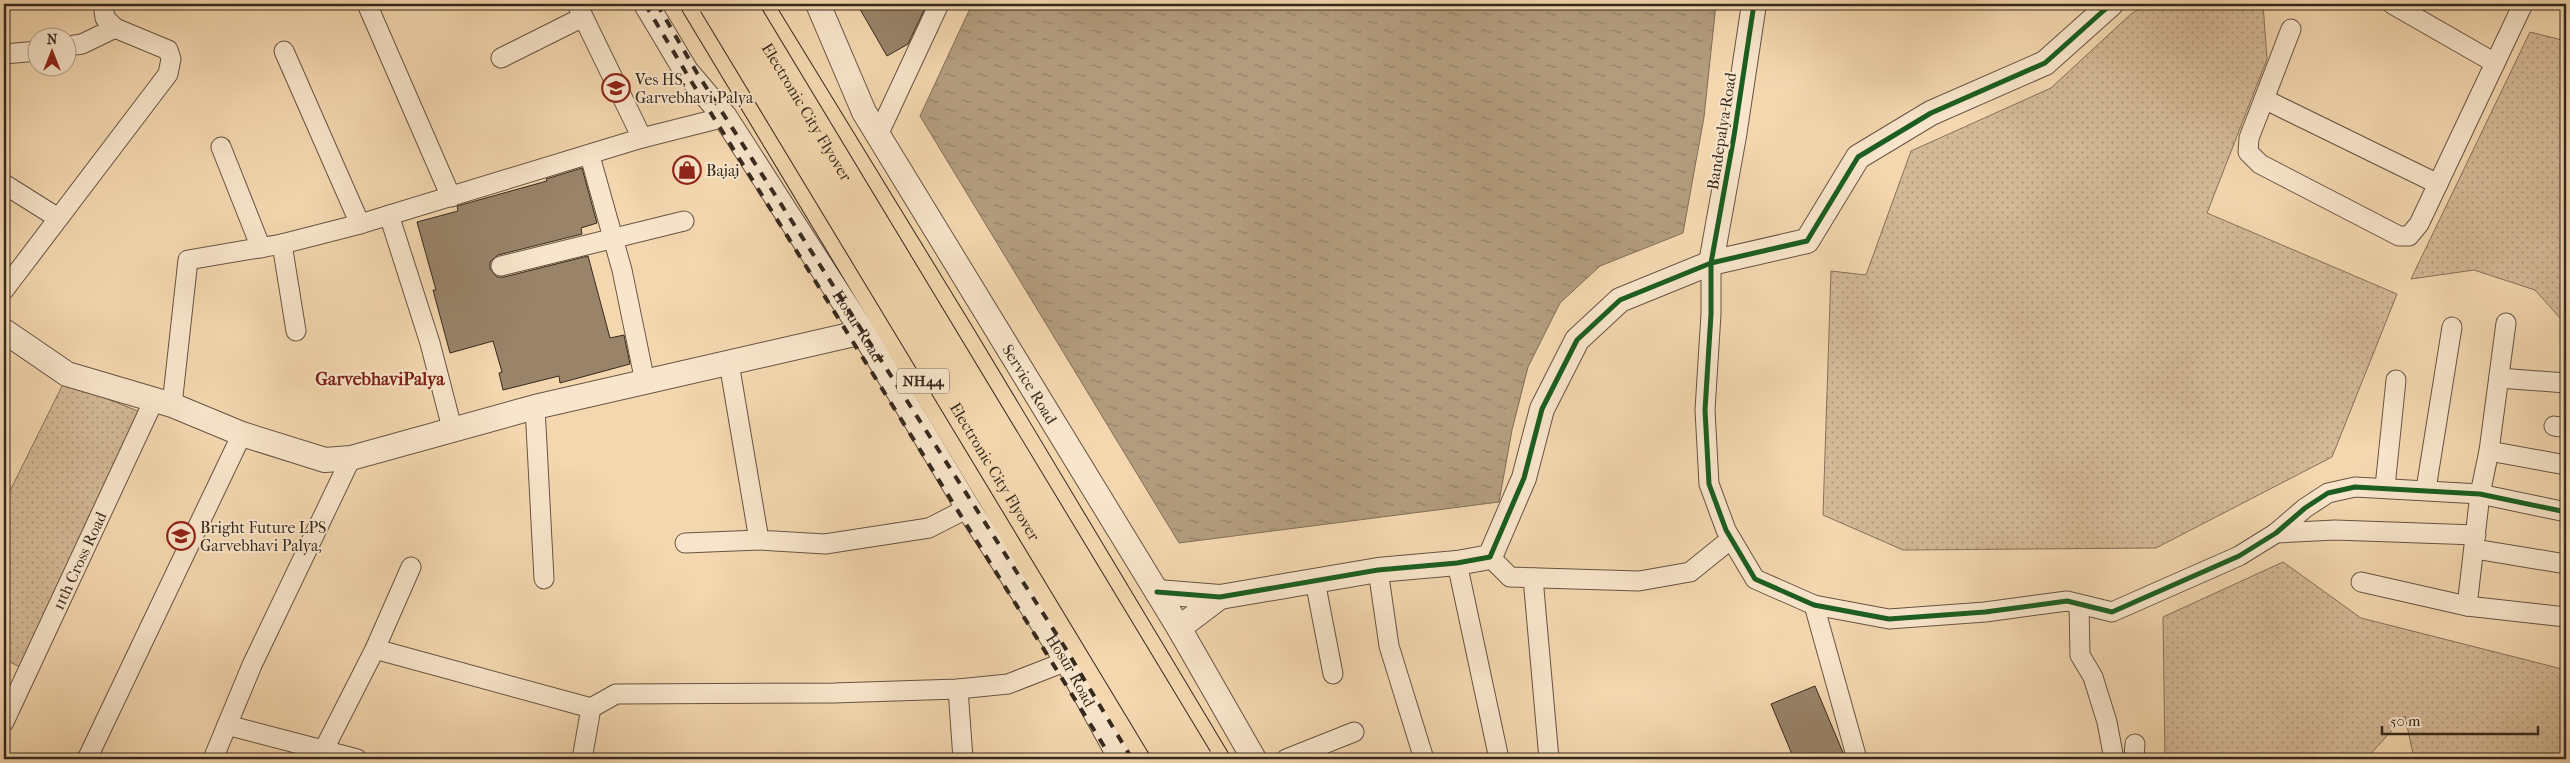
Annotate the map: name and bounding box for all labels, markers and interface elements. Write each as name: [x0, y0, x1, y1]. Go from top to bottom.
north arrow: [28, 28, 78, 78]
text: N: [47, 31, 58, 48]
street label: Electronic City Flyover: [758, 40, 856, 185]
place label: Ves HS, Garvebhavi Palya: [634, 70, 754, 107]
street label: Bandepalya Road: [1703, 71, 1740, 191]
school or university icon: Ves HS, Garvebhavi Palya: [601, 73, 631, 103]
shop icon: Bajaj: [672, 155, 702, 185]
place label: Bajaj: [706, 161, 739, 180]
street label: Hosur Road: [828, 286, 888, 366]
street label: Service Road: [998, 341, 1061, 428]
road number: NH44: [897, 368, 949, 394]
district label: GarvebhaviPalya: [315, 369, 445, 390]
street label: Electronic City Flyover: [946, 399, 1044, 544]
street label: 11th Cross Road: [49, 509, 111, 613]
place label: Bright Future LPS Garvebhavi Palya,: [200, 518, 326, 555]
school or university icon: Bright Future LPS Garvebhavi Palya,: [166, 521, 196, 551]
street label: Hosur Road: [1042, 630, 1099, 710]
scale bar: [2382, 703, 2539, 735]
text: 50 m: [2390, 712, 2421, 730]

